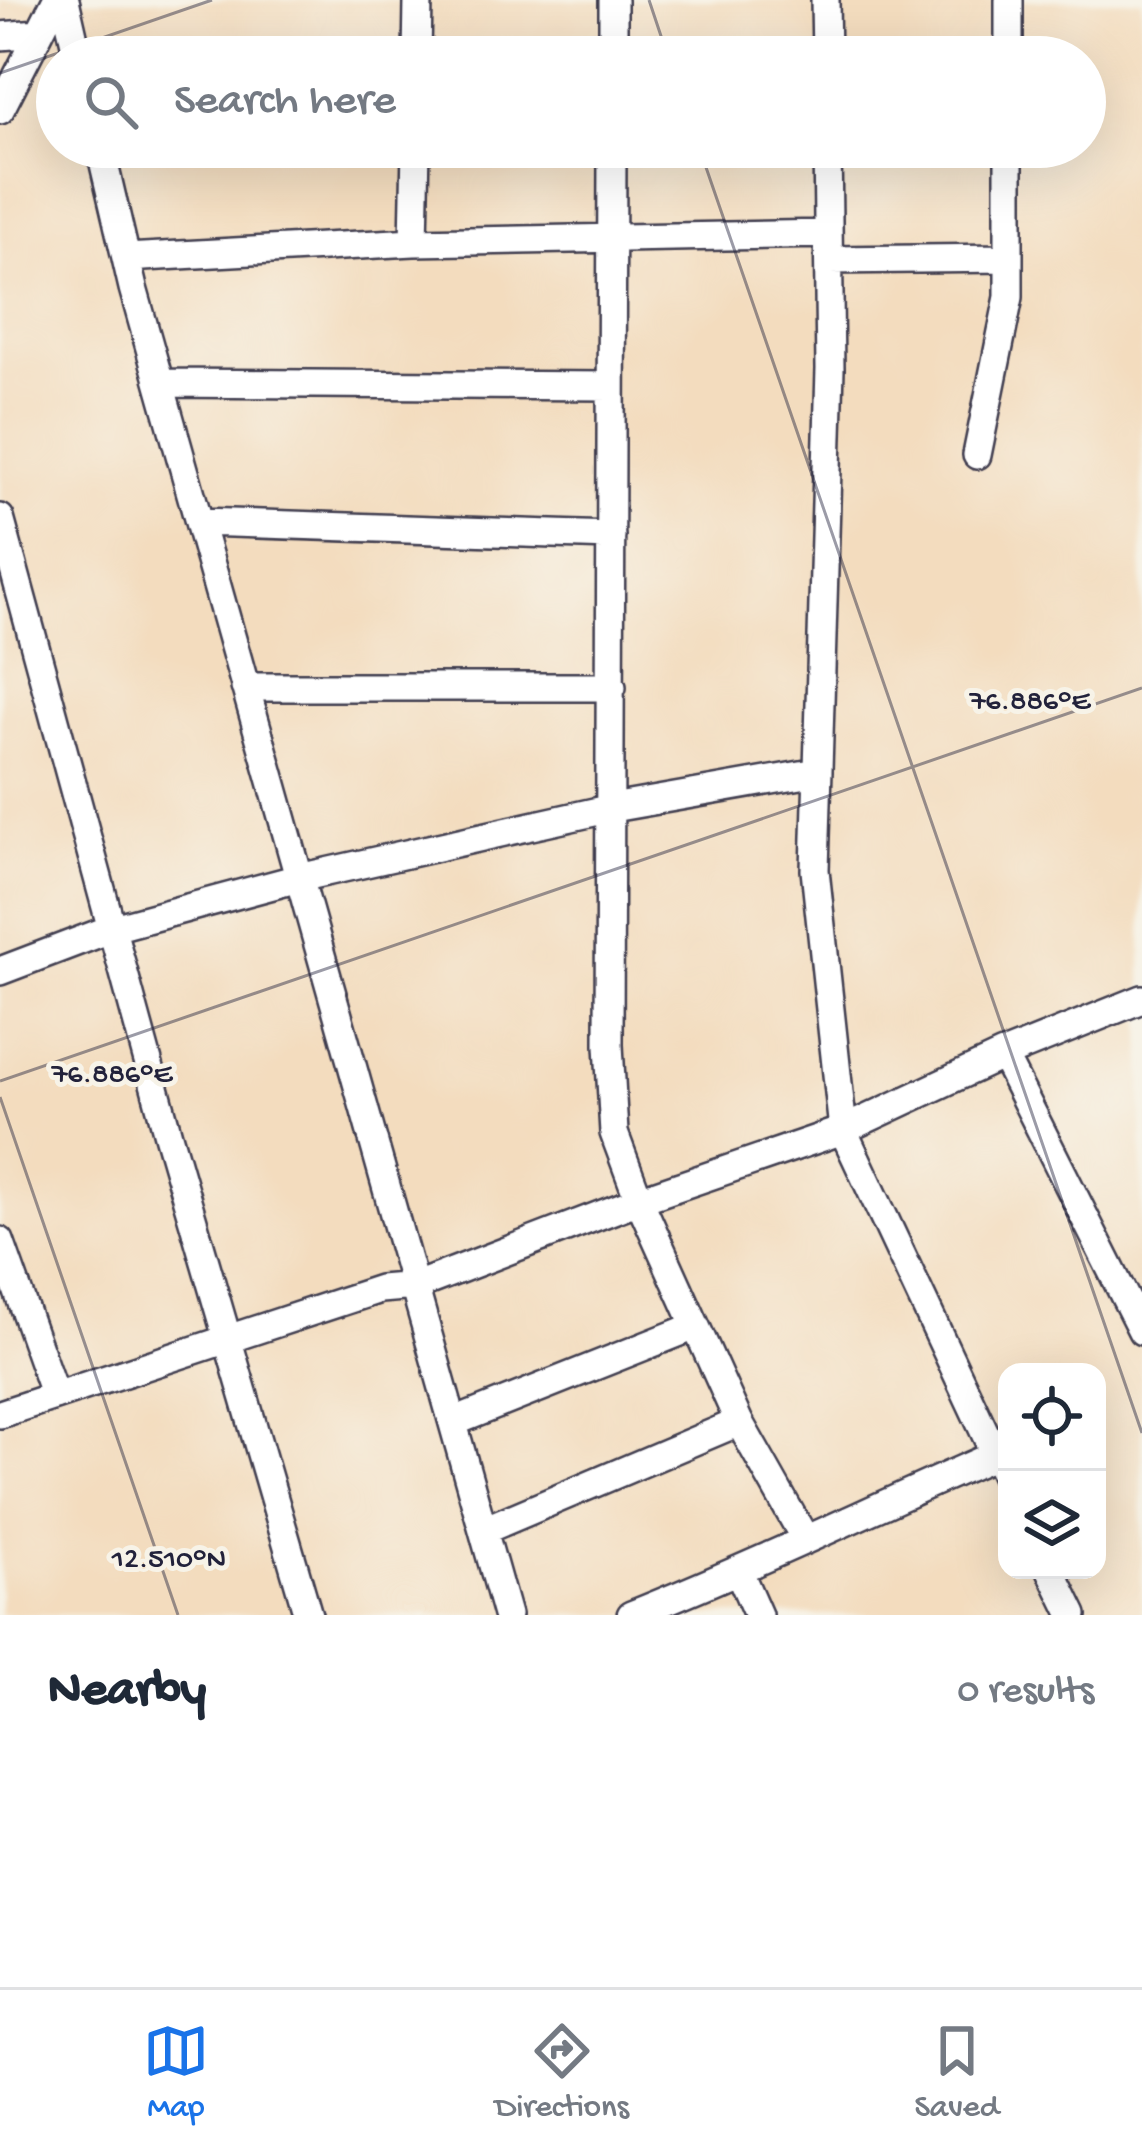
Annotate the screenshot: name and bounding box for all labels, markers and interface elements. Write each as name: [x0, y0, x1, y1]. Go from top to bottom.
search box: [36, 36, 1106, 168]
icon: search: [78, 69, 144, 135]
text: Search here: [174, 76, 396, 129]
text: 76.886°E: [969, 686, 1092, 721]
text: 76.886°E: [51, 1059, 174, 1094]
map controls: [998, 1363, 1106, 1579]
button: locate: [998, 1363, 1106, 1471]
button: layers: [998, 1471, 1106, 1579]
text: 12.510°N: [111, 1544, 226, 1579]
text: Nearby: [48, 1663, 206, 1723]
text: 0 results: [957, 1670, 1094, 1716]
tab: Map: [143, 2018, 209, 2128]
tab: Directions: [495, 2018, 629, 2128]
tab: Saved: [915, 2018, 999, 2128]

